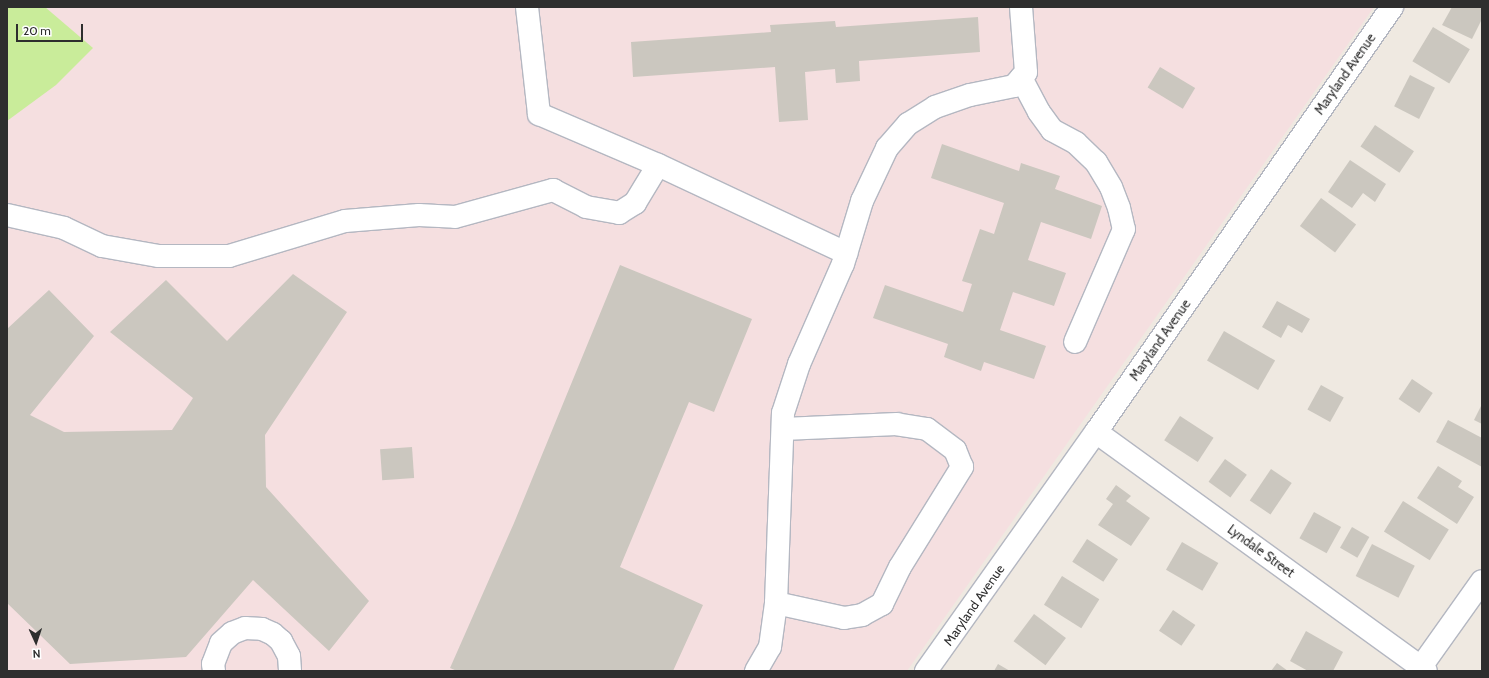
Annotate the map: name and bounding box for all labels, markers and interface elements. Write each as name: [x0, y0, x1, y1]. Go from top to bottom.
scale bar: [18, 16, 85, 42]
text: 20 m: [23, 23, 51, 38]
street label: Maryland Avenue: [1311, 30, 1379, 118]
street label: Maryland Avenue: [1126, 296, 1194, 384]
street label: Lyndale Street: [1225, 522, 1297, 580]
street label: Maryland Avenue: [940, 561, 1008, 649]
north arrow: [16, 622, 56, 662]
text: N: [32, 647, 41, 661]

